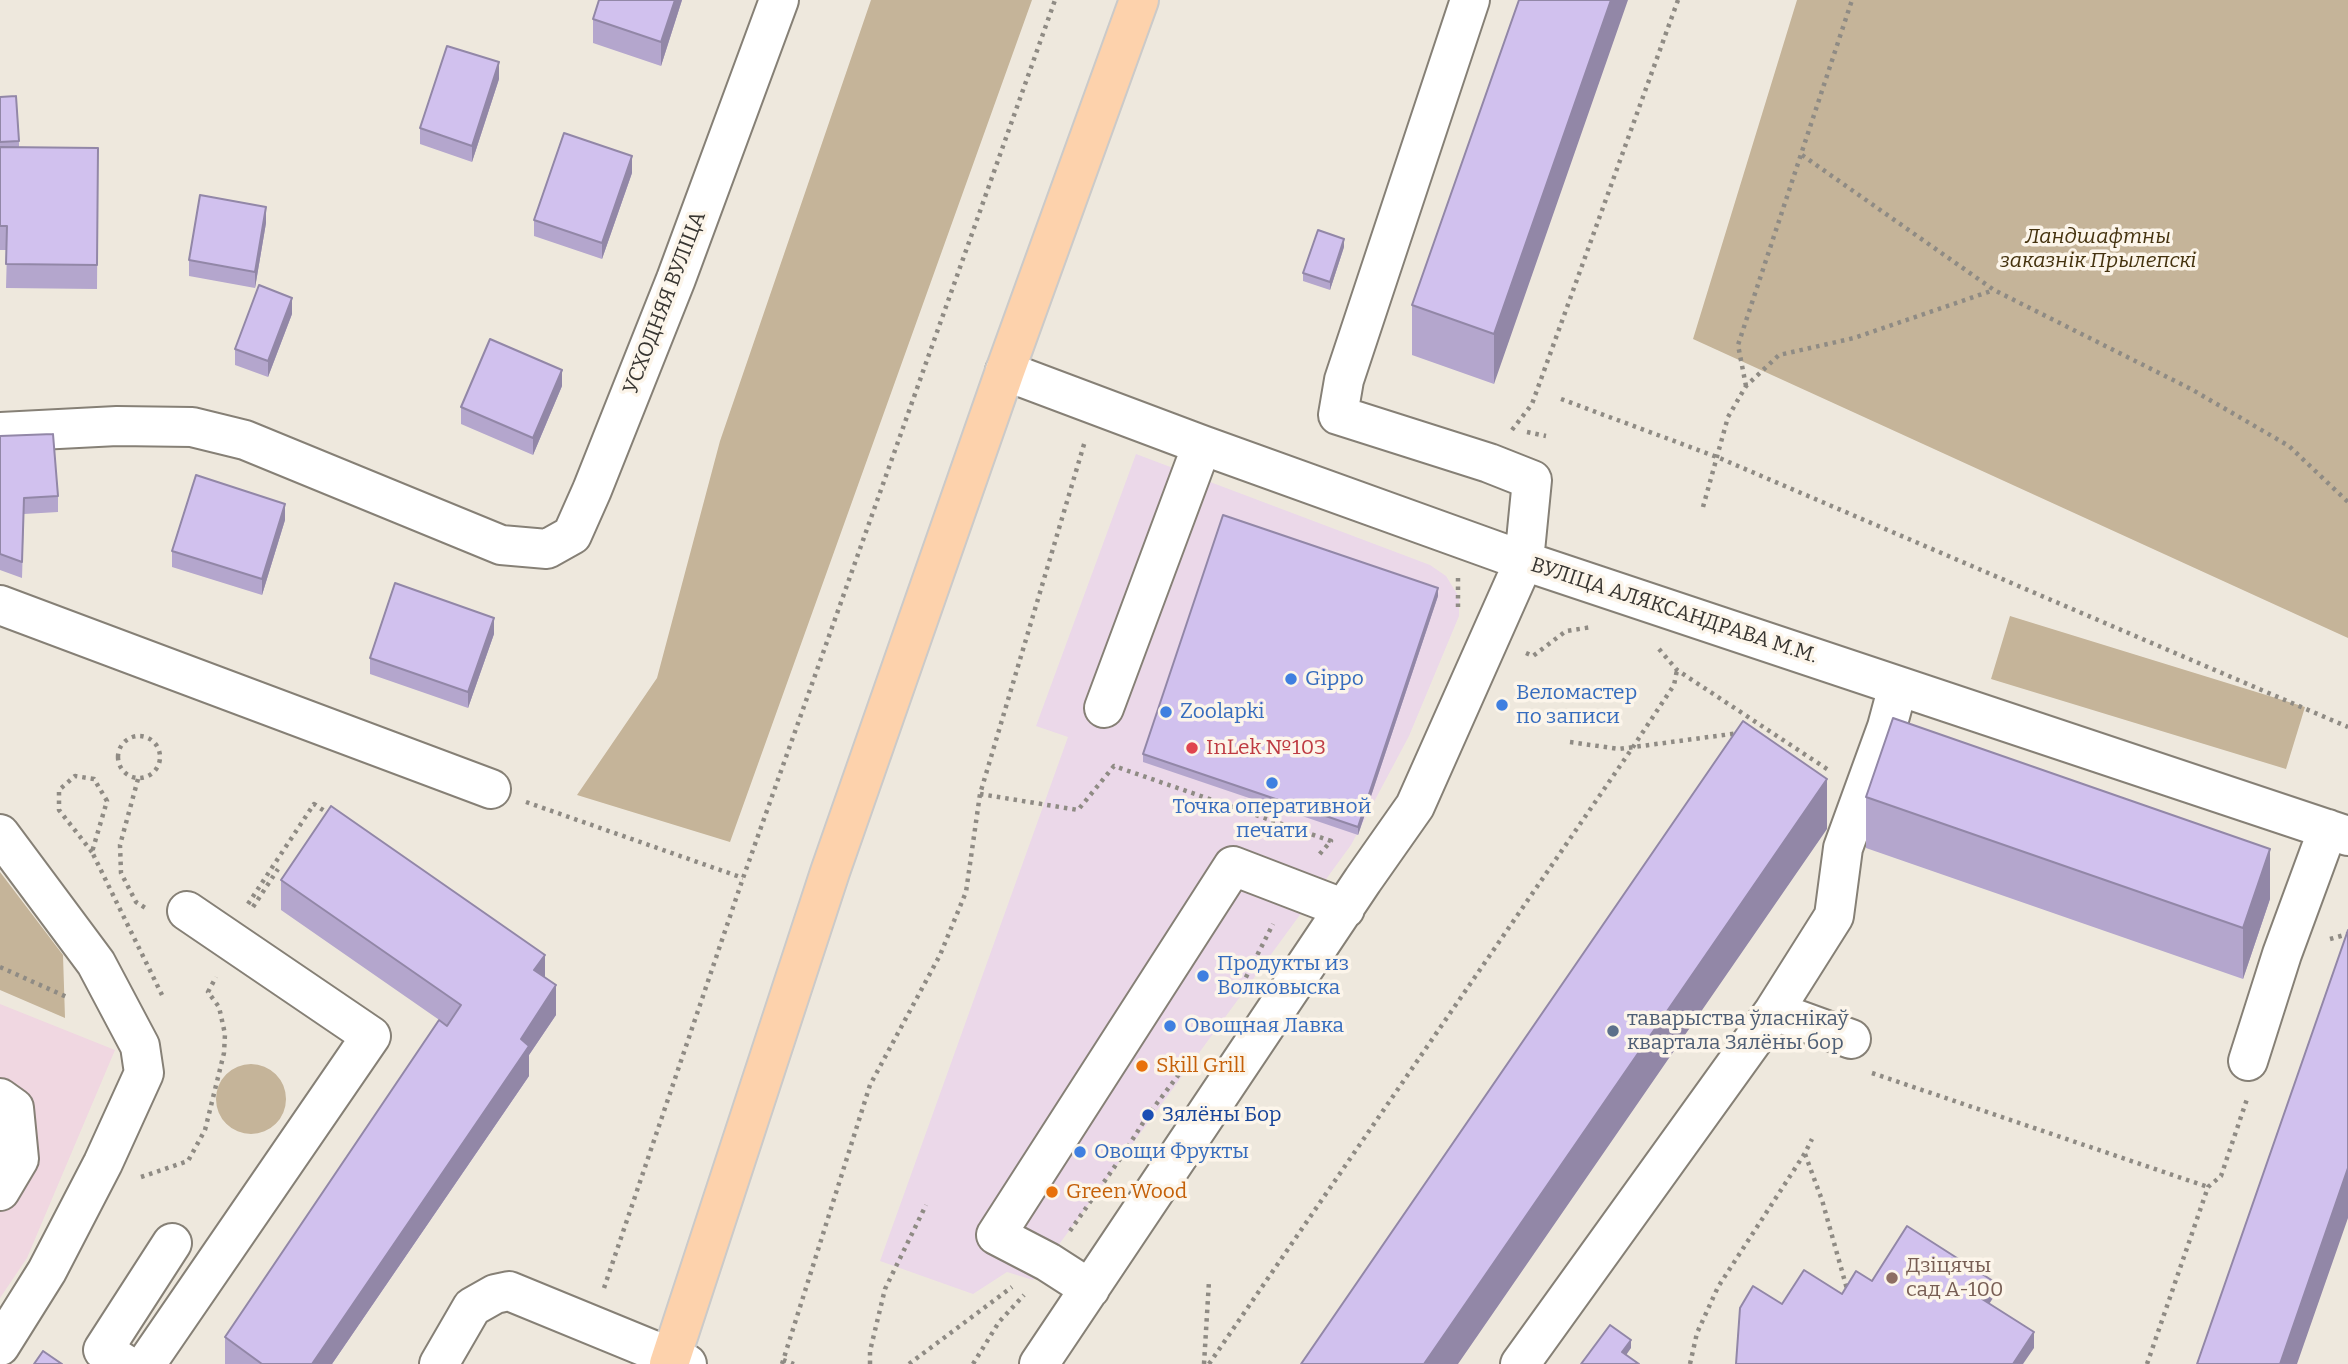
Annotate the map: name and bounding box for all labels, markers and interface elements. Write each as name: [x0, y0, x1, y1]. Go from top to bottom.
street label: УСХОДНЯЯ ВУЛІЦА: [618, 208, 712, 398]
park label: Ландшафтны заказнік Прылепскі: [2000, 224, 2196, 274]
street label: ВУЛІЦА АЛЯКСАНДРАВА М.М.: [1527, 553, 1821, 669]
place label: Gippo: [1305, 666, 1364, 692]
marker: Gippo: [1283, 671, 1299, 687]
place label: Веломастер по записи: [1516, 680, 1637, 730]
marker: Веломастер по записи: [1494, 697, 1510, 713]
place label: Zoolapki: [1180, 699, 1264, 725]
marker: Zoolapki: [1158, 704, 1174, 720]
place label: InLek №103: [1206, 735, 1326, 761]
marker: InLek №103: [1184, 740, 1200, 756]
marker: Точка оперативной печати: [1264, 775, 1280, 791]
place label: Точка оперативной печати: [1173, 794, 1371, 844]
place label: Продукты из Волковыска: [1217, 951, 1349, 1001]
marker: Продукты из Волковыска: [1195, 968, 1211, 984]
place label: таварыства ўласнікаў квартала Зялёны бор: [1627, 1006, 1848, 1056]
place label: Овощная Лавка: [1184, 1013, 1344, 1039]
marker: Овощная Лавка: [1162, 1018, 1178, 1034]
marker: таварыства ўласнікаў квартала Зялёны бор: [1605, 1023, 1621, 1039]
place label: Skill Grill: [1156, 1053, 1246, 1079]
marker: Skill Grill: [1134, 1058, 1150, 1074]
place label: Зялёны Бор: [1162, 1102, 1282, 1128]
marker: Зялёны Бор: [1140, 1107, 1156, 1123]
place label: Овощи Фрукты: [1094, 1139, 1249, 1165]
marker: Овощи Фрукты: [1072, 1144, 1088, 1160]
place label: Green Wood: [1066, 1179, 1187, 1205]
marker: Green Wood: [1044, 1184, 1060, 1200]
place label: Дзіцячы сад А-100: [1906, 1253, 2003, 1303]
marker: Дзіцячы сад А-100: [1884, 1270, 1900, 1286]

